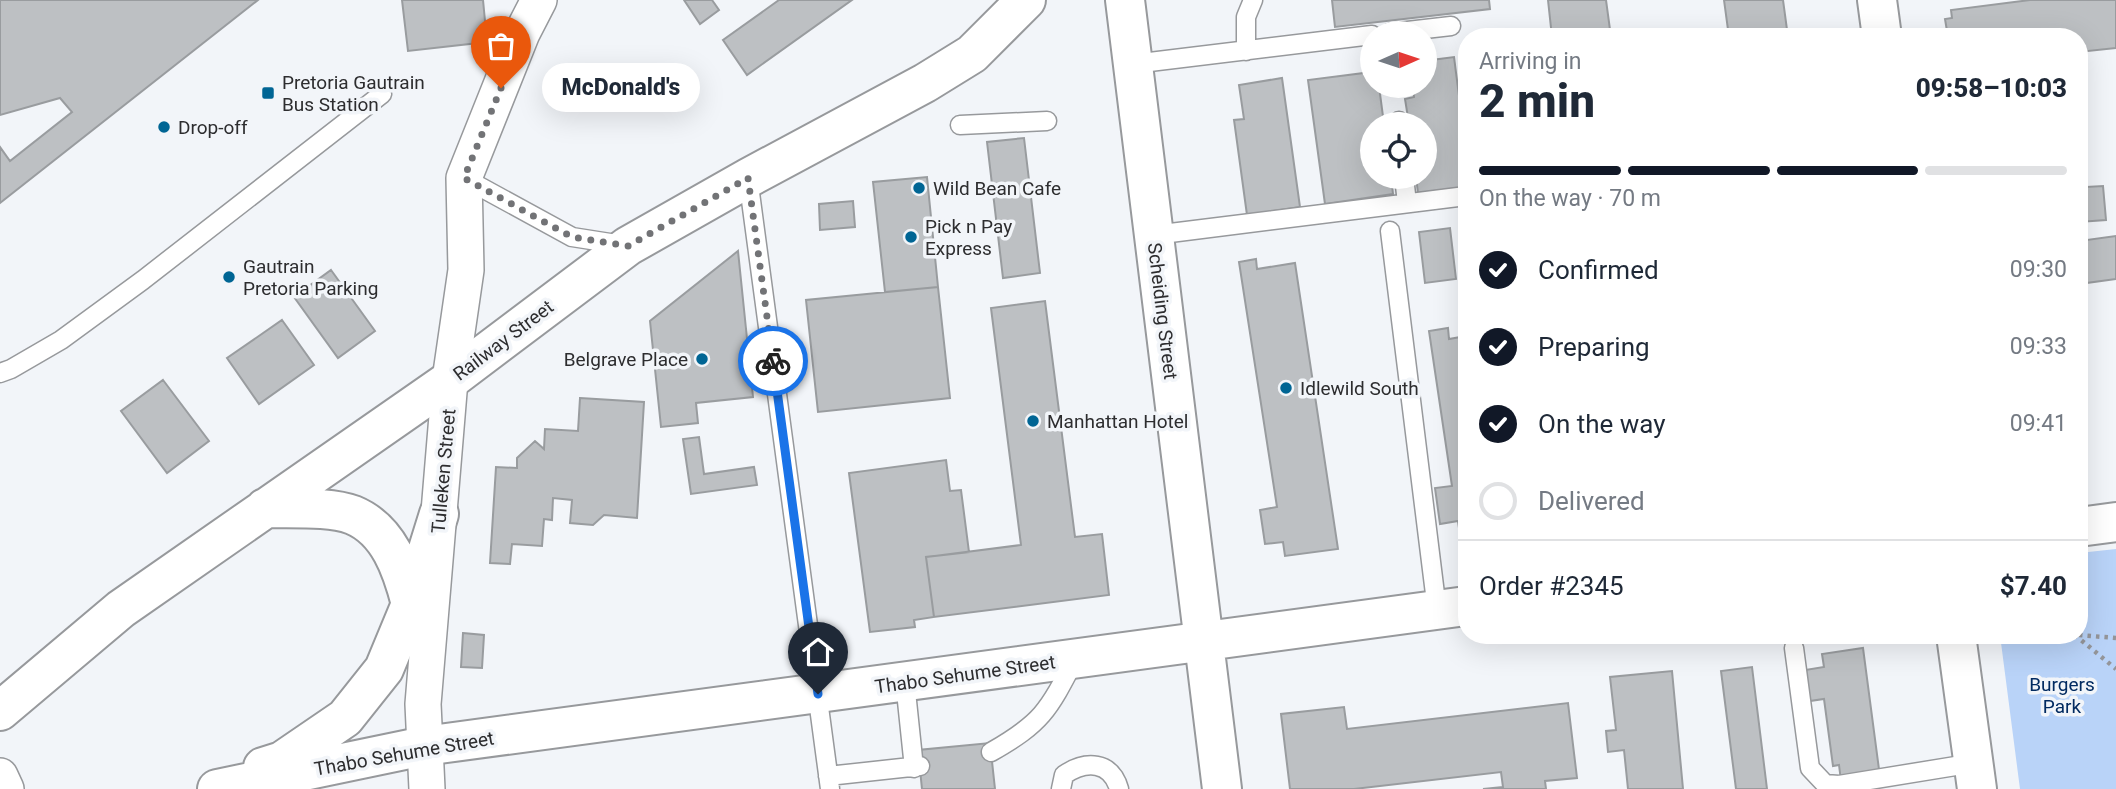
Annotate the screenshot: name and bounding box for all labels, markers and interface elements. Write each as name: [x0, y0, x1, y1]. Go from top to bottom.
pin: [471, 16, 531, 88]
north arrow: [1360, 21, 1437, 98]
map controls: [1360, 21, 1437, 189]
icon: bag: [482, 27, 520, 65]
text: Arriving in: [1479, 48, 1582, 75]
callout: McDonald's: [543, 64, 700, 112]
place label: Pretoria Gautrain Bus Station: [282, 71, 425, 116]
text: 09:58–10:03: [1916, 73, 2067, 103]
text: McDonald's: [562, 74, 680, 101]
text: 2 min: [1479, 74, 1595, 128]
marker: Pretoria Gautrain Bus Station: [260, 85, 276, 101]
button: locate: [1360, 112, 1437, 189]
place label: Drop-off: [178, 116, 248, 139]
marker: Drop-off: [156, 119, 172, 135]
place label: Wild Bean Cafe: [933, 177, 1061, 200]
marker: Wild Bean Cafe: [911, 180, 927, 196]
text: On the way · 70 m: [1479, 185, 1661, 212]
place label: Pick n Pay Express: [925, 215, 1012, 260]
marker: Pick n Pay Express: [903, 229, 919, 245]
street label: Scheiding Street: [1143, 241, 1182, 381]
icon: check: [1479, 251, 1517, 289]
place label: Gautrain Pretoria Parking: [243, 255, 378, 300]
text: Confirmed: [1538, 255, 1659, 285]
text: 09:30: [2010, 256, 2067, 283]
marker: Gautrain Pretoria Parking: [221, 269, 237, 285]
street label: Railway Street: [449, 295, 558, 386]
courier: [738, 326, 808, 396]
icon: check: [1479, 328, 1517, 366]
text: Preparing: [1538, 332, 1650, 362]
text: 09:33: [2010, 333, 2067, 360]
icon: bike: [754, 342, 792, 380]
place label: Belgrave Place: [564, 348, 688, 371]
marker: Belgrave Place: [694, 351, 710, 367]
place label: Idlewild South: [1300, 377, 1419, 400]
marker: Idlewild South: [1278, 380, 1294, 396]
icon: check: [1479, 405, 1517, 443]
street label: Tulleken Street: [427, 408, 460, 534]
text: On the way: [1538, 409, 1666, 439]
place label: Manhattan Hotel: [1047, 410, 1189, 433]
text: 09:41: [2010, 410, 2067, 437]
marker: Manhattan Hotel: [1025, 413, 1041, 429]
text: Delivered: [1538, 486, 1645, 516]
text: Order #2345: [1479, 571, 1624, 601]
text: $7.40: [2000, 571, 2067, 601]
pin: [788, 622, 848, 694]
icon: home: [799, 633, 837, 671]
street label: Thabo Sehume Street: [873, 650, 1057, 699]
park label: Burgers Park: [2029, 673, 2095, 718]
street label: Thabo Sehume Street: [312, 726, 496, 781]

